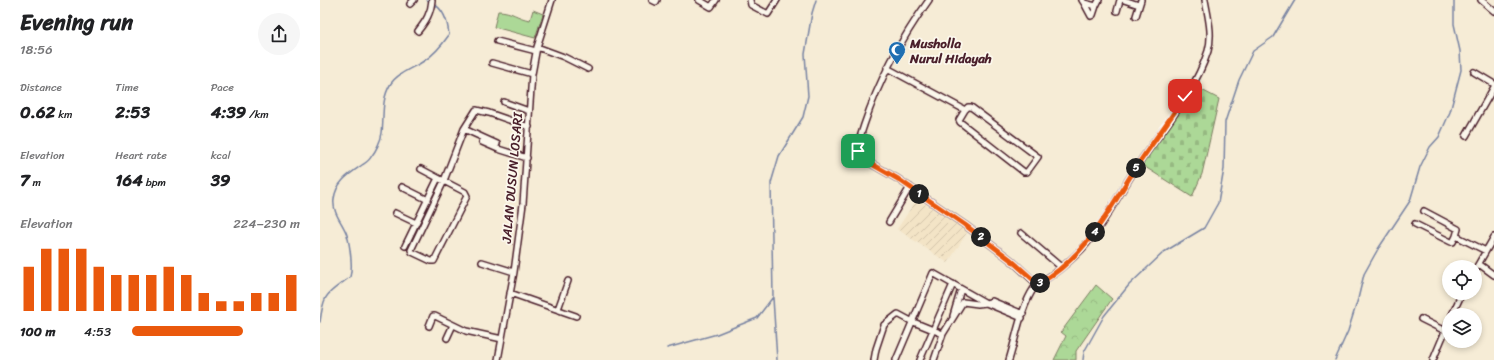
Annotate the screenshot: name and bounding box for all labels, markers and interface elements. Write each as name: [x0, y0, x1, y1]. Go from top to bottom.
text: Evening run: [20, 3, 133, 42]
button: share: [258, 13, 300, 55]
place label: Musholla Nurul Hidayah: [909, 32, 992, 70]
text: 18:56: [20, 38, 53, 61]
mosque icon: Musholla Nurul Hidayah: [887, 40, 907, 65]
text: Distance: [20, 78, 62, 97]
text: Time: [115, 78, 139, 97]
text: Pace: [211, 78, 234, 97]
pin: [1168, 79, 1202, 113]
icon: check: [1174, 85, 1196, 107]
text: 0.62: [20, 97, 55, 127]
text: 2:53: [115, 97, 150, 127]
text: 4:39: [211, 97, 246, 127]
text: km: [55, 105, 73, 124]
text: /km: [246, 105, 269, 124]
street label: JALAN DUSUN LOSARI: [495, 111, 529, 245]
pin: [841, 134, 875, 168]
icon: arrive: [847, 140, 869, 162]
text: Elevation: [20, 146, 65, 165]
text: Heart rate: [115, 146, 167, 165]
text: kcal: [211, 146, 231, 165]
pin: 5: [1126, 158, 1146, 178]
text: 5: [1133, 158, 1139, 177]
text: 7: [20, 165, 30, 195]
text: 164: [115, 165, 143, 195]
text: 39: [211, 165, 230, 195]
text: m: [30, 173, 41, 192]
text: bpm: [143, 173, 166, 192]
pin: 1: [909, 184, 929, 204]
text: 1: [917, 184, 921, 203]
text: Elevation: [20, 212, 73, 235]
text: 224–230 m: [233, 212, 300, 235]
pin: 4: [1085, 222, 1105, 242]
text: 4: [1092, 222, 1098, 241]
pin: 2: [971, 227, 991, 247]
text: 2: [978, 227, 984, 246]
map controls: [1442, 260, 1482, 348]
button: locate: [1442, 260, 1482, 300]
pin: 3: [1030, 273, 1050, 293]
text: 3: [1037, 273, 1043, 292]
button: layers: [1442, 308, 1482, 348]
text: 100 m: [20, 320, 55, 343]
text: 4:53: [84, 320, 111, 343]

